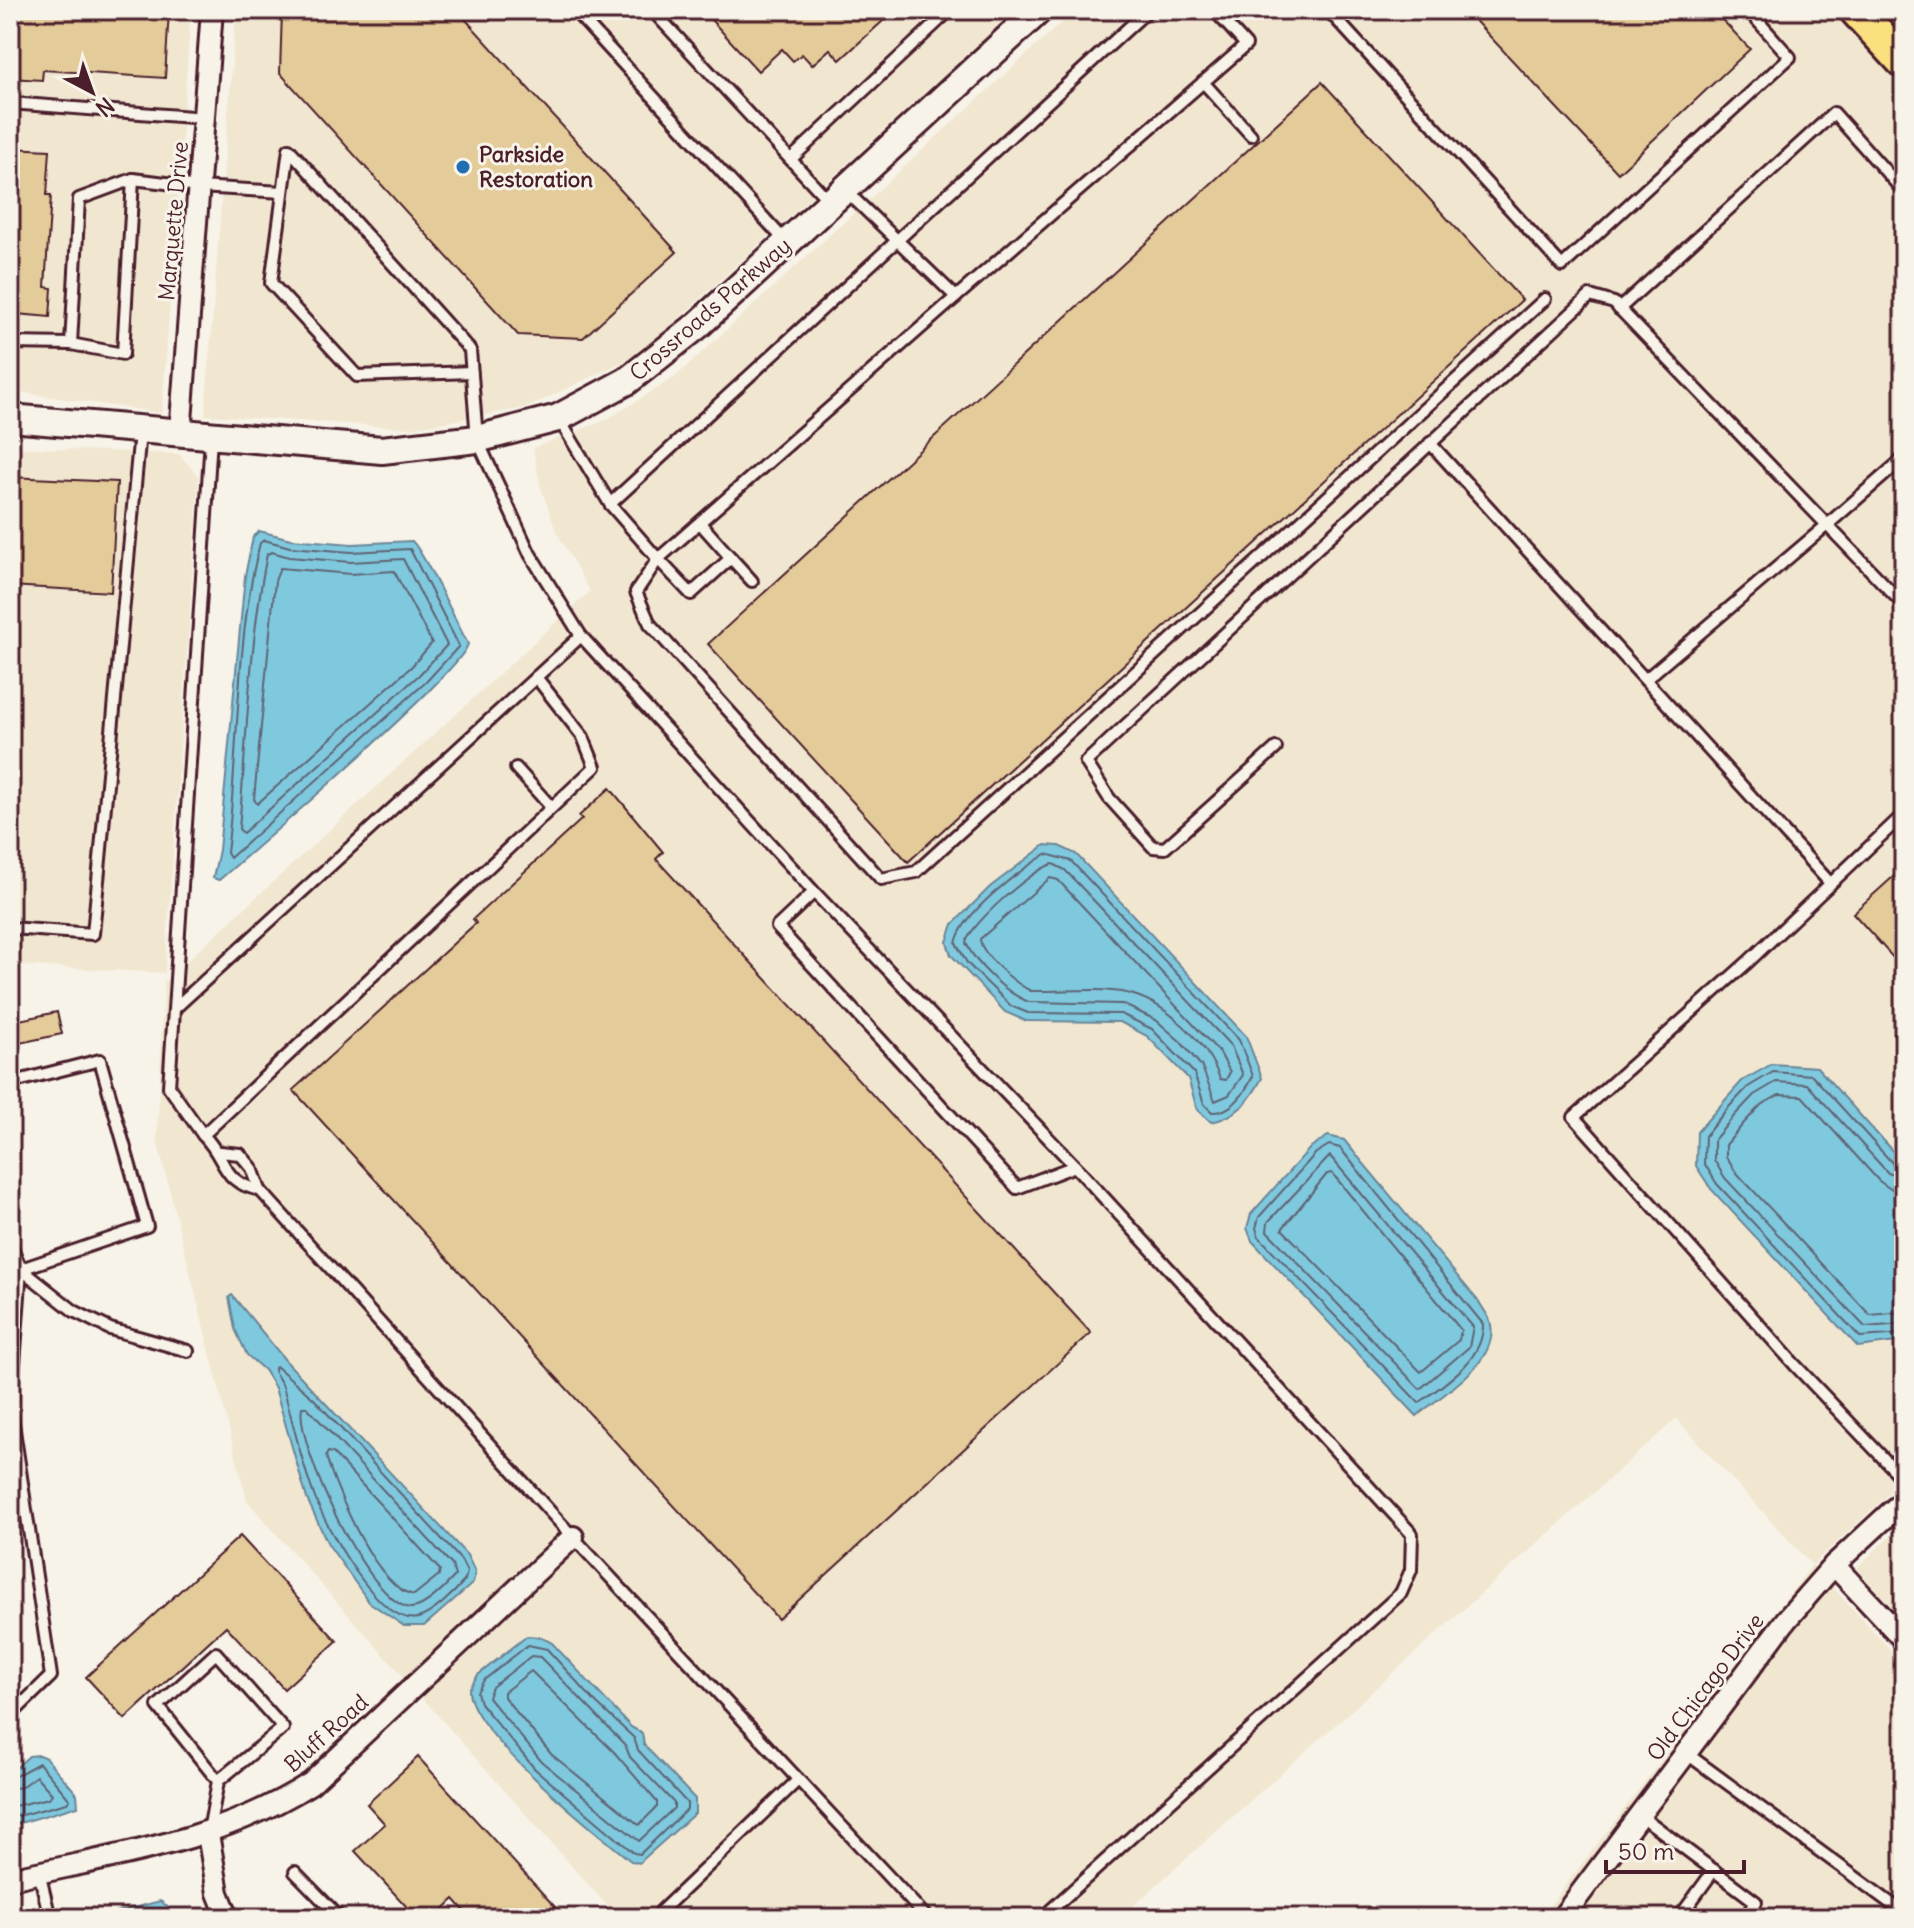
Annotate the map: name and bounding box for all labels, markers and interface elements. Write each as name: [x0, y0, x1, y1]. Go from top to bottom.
north arrow: [52, 52, 132, 132]
text: N: [90, 92, 120, 123]
street label: Marquette Drive: [152, 140, 194, 302]
place label: Parkside Restoration: [479, 140, 593, 193]
marker: Parkside Restoration: [454, 158, 472, 176]
street label: Crossroads Parkway: [623, 231, 797, 387]
street label: Old Chicago Drive: [1640, 1608, 1770, 1766]
street label: Bluff Road: [278, 1688, 374, 1778]
scale bar: [1606, 1824, 1744, 1874]
text: 50 m: [1618, 1836, 1674, 1866]

